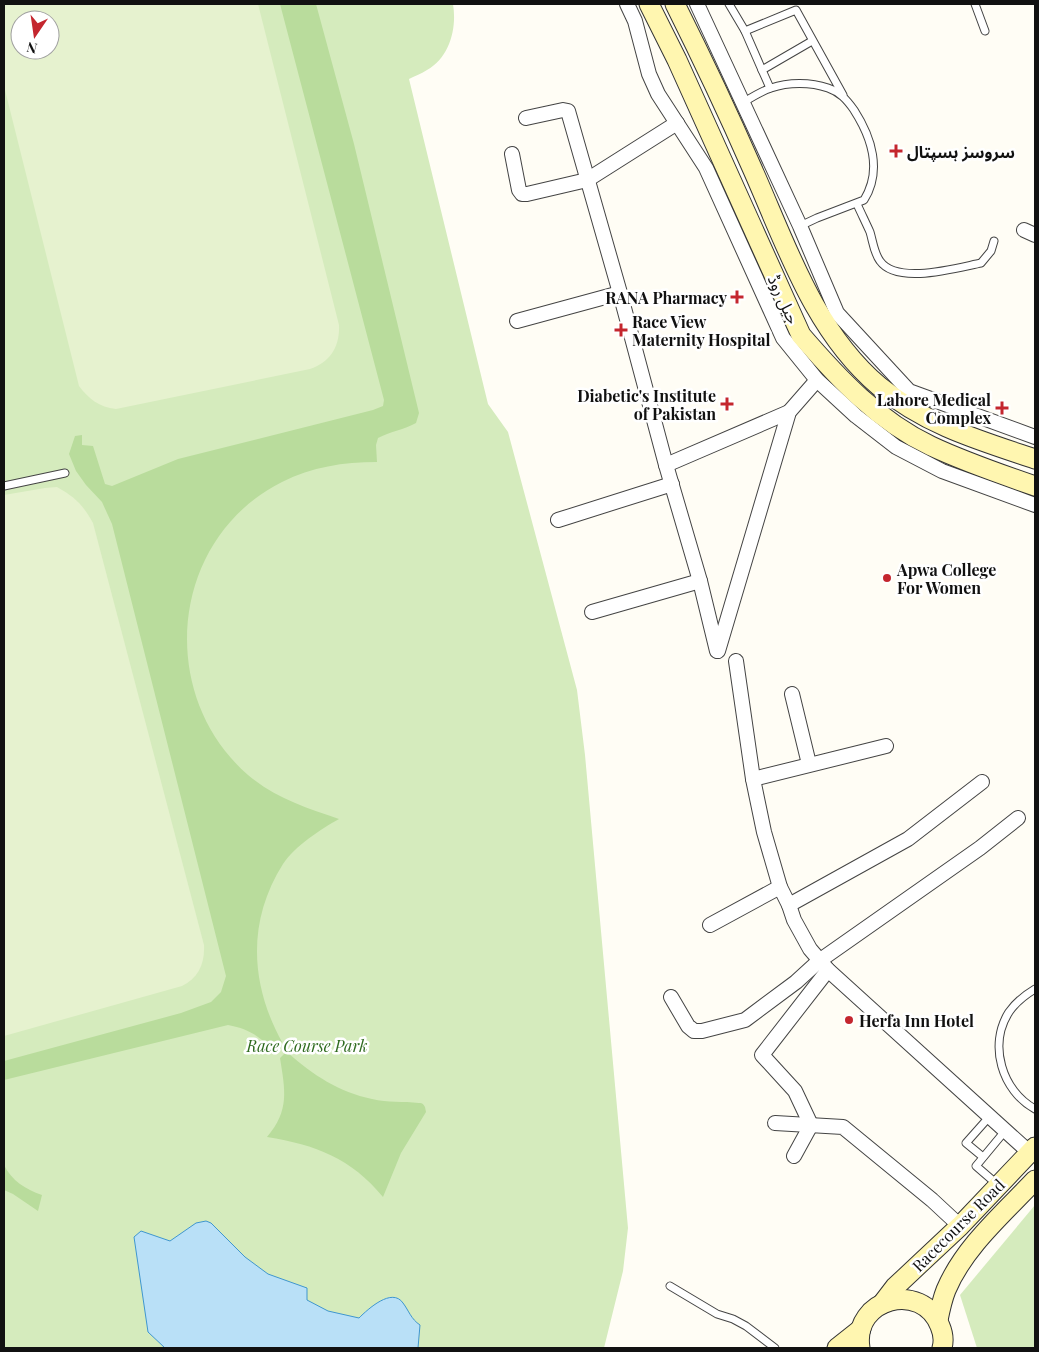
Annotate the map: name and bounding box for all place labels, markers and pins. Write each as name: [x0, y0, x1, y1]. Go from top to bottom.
place label: سروسز ہسپتال: [907, 141, 1015, 162]
marker: سروسز ہسپتال: [889, 144, 903, 158]
place label: RANA Pharmacy: [605, 287, 728, 308]
marker: RANA Pharmacy: [731, 291, 743, 303]
place label: Race View Maternity Hospital: [632, 311, 771, 350]
marker: Race View Maternity Hospital: [614, 323, 628, 337]
place label: Diabetic's Institute of Pakistan: [577, 385, 716, 424]
place label: Lahore Medical Complex: [877, 389, 991, 428]
marker: Diabetic's Institute of Pakistan: [720, 397, 734, 411]
marker: Lahore Medical Complex: [995, 401, 1009, 415]
place label: Apwa College For Women: [896, 559, 996, 598]
marker: Apwa College For Women: [881, 572, 893, 584]
place label: Herfa Inn Hotel: [859, 1010, 974, 1031]
marker: Herfa Inn Hotel: [843, 1014, 855, 1026]

